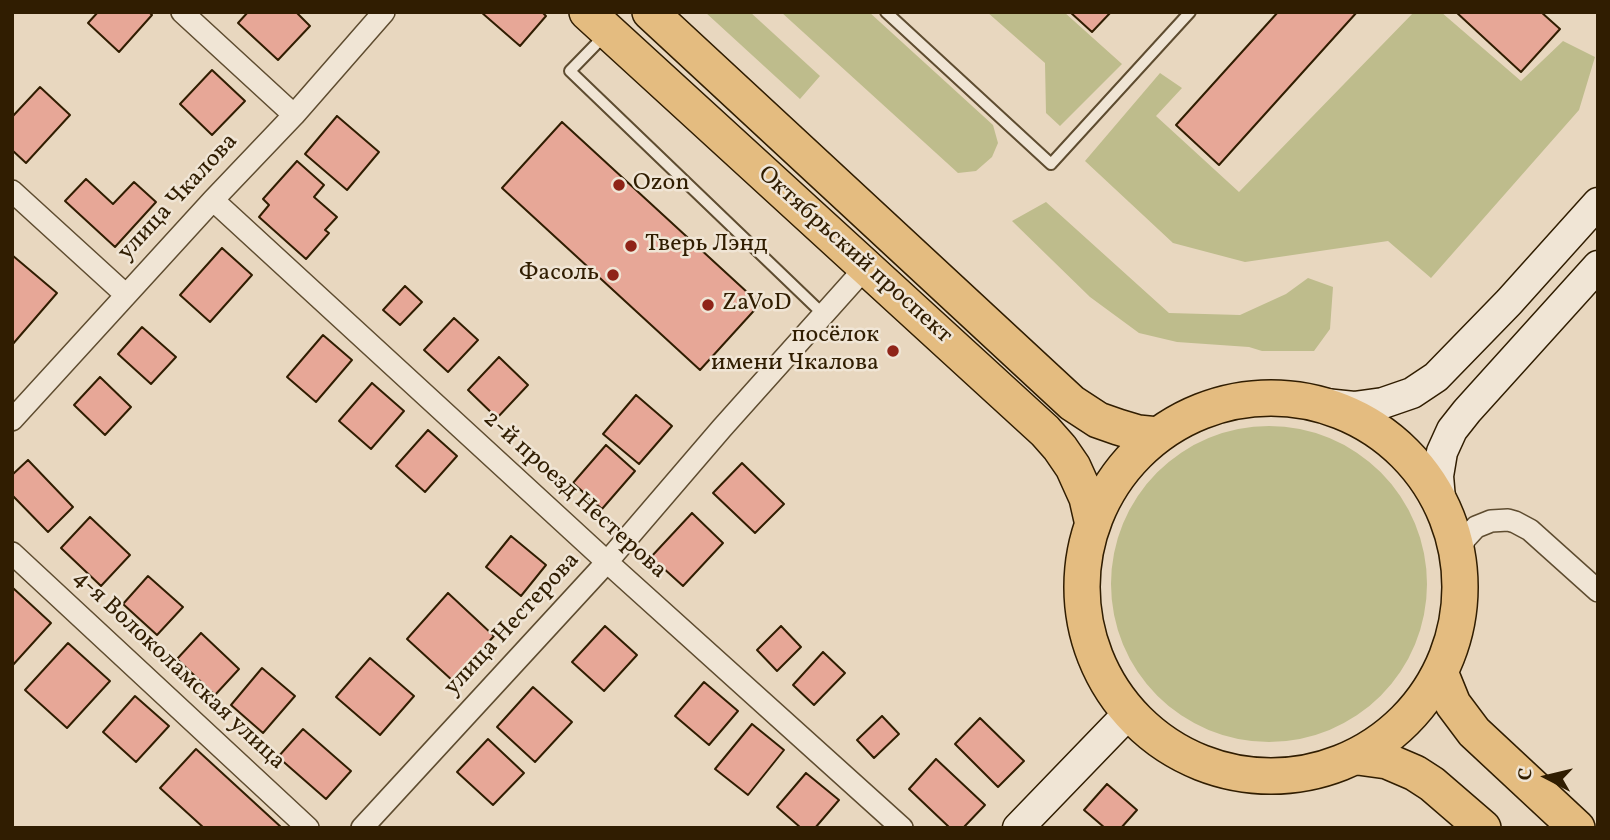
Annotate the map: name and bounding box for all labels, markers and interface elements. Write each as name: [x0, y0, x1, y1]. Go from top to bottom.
street label: улица Чкалова: [113, 129, 245, 267]
street label: Октябрьский проспект: [751, 161, 957, 351]
place label: Ozon: [633, 171, 690, 199]
marker: Ozon: [611, 177, 627, 193]
place label: Тверь Лэнд: [645, 232, 768, 260]
marker: Тверь Лэнд: [623, 238, 639, 254]
place label: Фасоль: [519, 261, 599, 289]
marker: Фасоль: [605, 267, 621, 283]
place label: ZaVoD: [722, 291, 791, 319]
marker: ZaVoD: [700, 297, 716, 313]
place label: посёлок имени Чкалова: [711, 323, 879, 379]
marker: посёлок имени Чкалова: [885, 343, 901, 359]
street label: 2-й проезд Нестерова: [476, 406, 672, 586]
street label: улица Нестерова: [439, 547, 587, 703]
street label: 4-я Волоколамская улица: [66, 565, 290, 777]
north arrow: [1512, 742, 1582, 812]
text: С: [1513, 767, 1540, 782]

